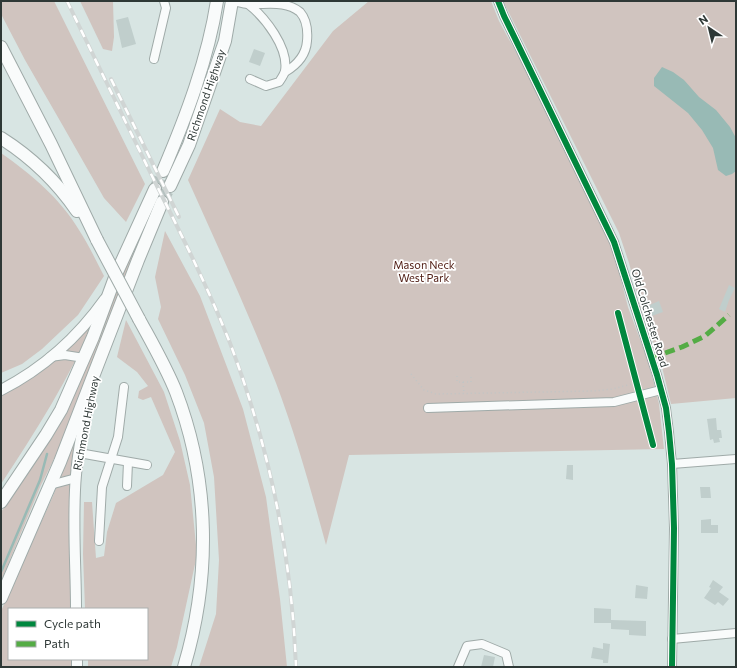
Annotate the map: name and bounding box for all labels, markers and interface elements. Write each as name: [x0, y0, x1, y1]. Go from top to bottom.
north arrow: [689, 8, 729, 48]
text: N: [696, 12, 710, 27]
street label: Richmond Highway: [184, 47, 227, 142]
park label: Mason Neck West Park: [393, 258, 455, 284]
street label: Old Colchester Road: [629, 267, 672, 369]
street label: Richmond Highway: [70, 374, 101, 471]
legend: [8, 608, 148, 660]
text: Cycle path: [44, 616, 101, 630]
text: Path: [44, 636, 70, 650]

